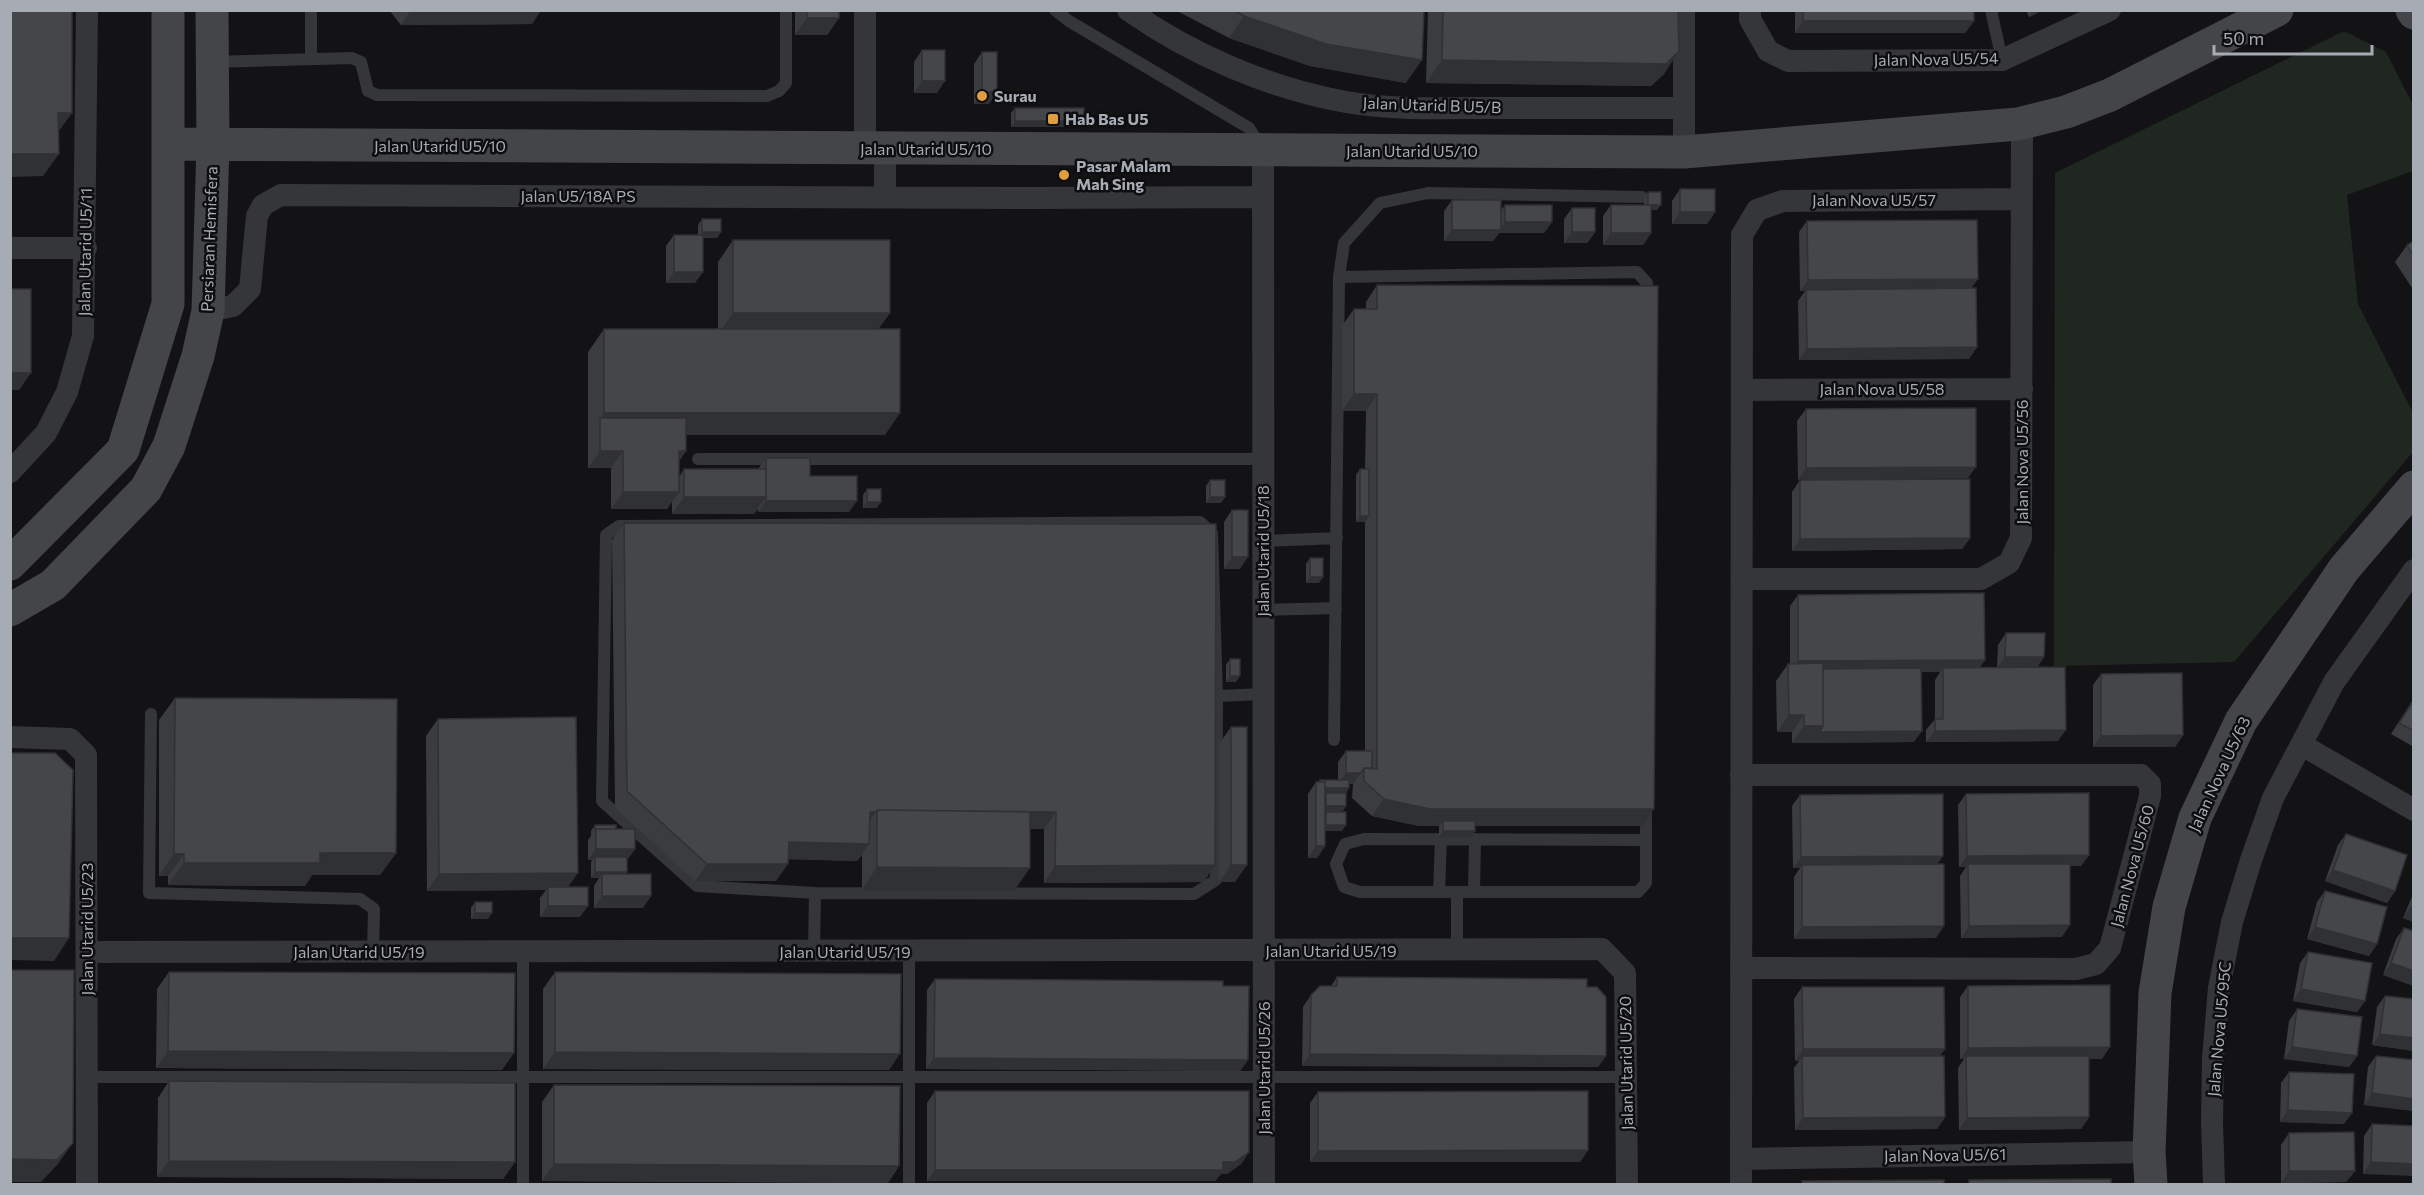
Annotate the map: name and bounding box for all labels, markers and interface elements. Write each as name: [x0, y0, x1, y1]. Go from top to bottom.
scale bar: [2214, 18, 2372, 56]
text: 50 m: [2223, 27, 2264, 49]
street label: Jalan Nova U5/54: [1873, 48, 1999, 69]
place label: Surau: [994, 86, 1037, 105]
marker: Surau: [975, 89, 989, 103]
street label: Jalan Utarid B U5/B: [1362, 93, 1502, 116]
place label: Hab Bas U5: [1065, 109, 1148, 128]
marker: Hab Bas U5: [1046, 112, 1060, 126]
street label: Jalan Utarid U5/10: [374, 136, 506, 155]
street label: Jalan Utarid U5/10: [860, 139, 992, 158]
street label: Jalan Utarid U5/10: [1346, 141, 1478, 160]
place label: Pasar Malam Mah Sing: [1076, 156, 1171, 193]
street label: Persiaran Hemisfera: [196, 166, 221, 312]
marker: Pasar Malam Mah Sing: [1057, 168, 1071, 182]
street label: Jalan U5/18A PS: [520, 186, 636, 205]
street label: Jalan Utarid U5/11: [74, 188, 95, 316]
street label: Jalan Nova U5/57: [1812, 190, 1936, 209]
street label: Jalan Nova U5/58: [1819, 379, 1945, 398]
street label: Jalan Nova U5/56: [2012, 399, 2031, 525]
street label: Jalan Utarid U5/18: [1253, 485, 1272, 617]
street label: Jalan Nova U5/63: [2184, 713, 2253, 834]
street label: Jalan Nova U5/60: [2106, 803, 2157, 929]
street label: Jalan Utarid U5/23: [77, 863, 96, 995]
street label: Jalan Utarid U5/19: [1265, 941, 1397, 960]
street label: Jalan Utarid U5/19: [293, 942, 425, 961]
street label: Jalan Utarid U5/19: [779, 942, 911, 961]
street label: Jalan Nova U5/95C: [2203, 961, 2234, 1097]
street label: Jalan Utarid U5/20: [1615, 996, 1636, 1130]
street label: Jalan Utarid U5/26: [1254, 1001, 1273, 1135]
street label: Jalan Nova U5/61: [1884, 1144, 2006, 1165]

